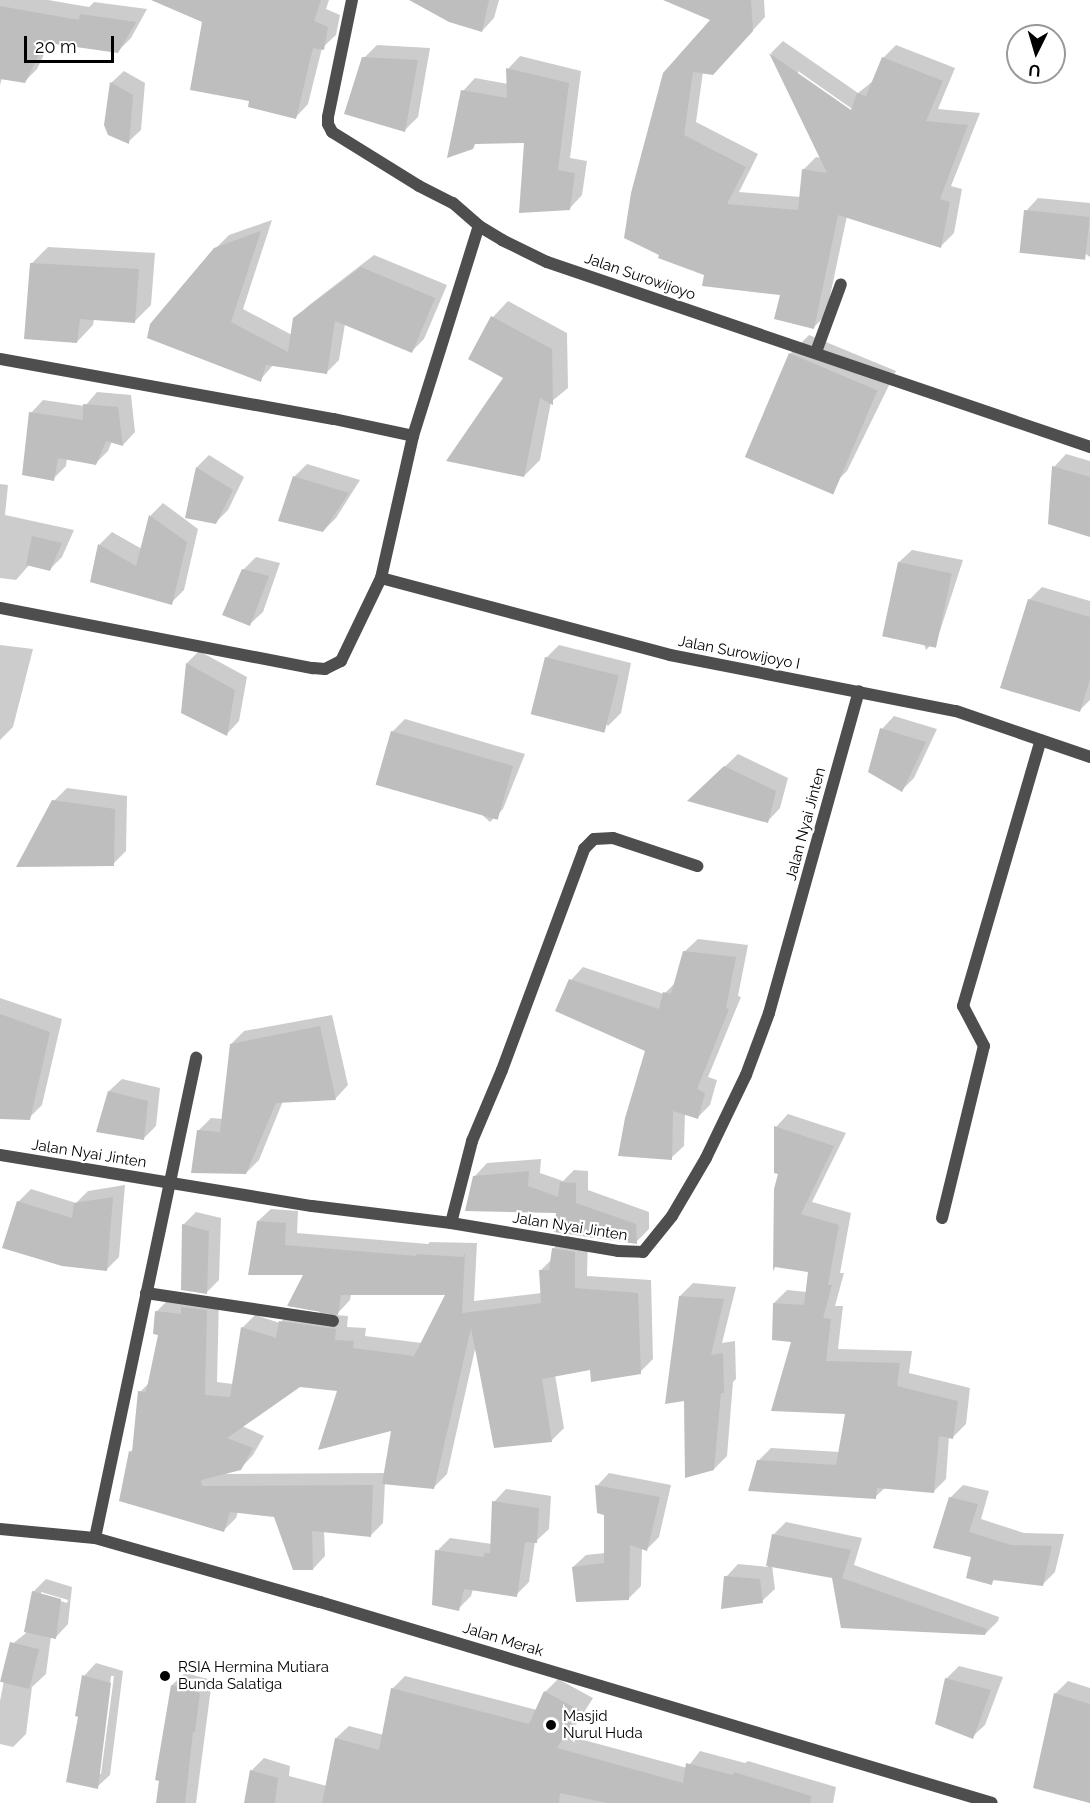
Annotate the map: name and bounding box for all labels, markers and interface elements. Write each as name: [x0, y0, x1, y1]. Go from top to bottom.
scale bar: [27, 24, 117, 62]
north arrow: [1006, 24, 1066, 84]
text: 20 m: [35, 36, 77, 57]
text: U: [1028, 60, 1041, 80]
street label: Jalan Surowijoyo: [582, 250, 698, 304]
street label: Jalan Surowijoyo I: [677, 632, 801, 674]
street label: Jalan Nyai Jinten: [782, 765, 830, 883]
street label: Jalan Nyai Jinten: [30, 1136, 148, 1172]
street label: Jalan Nyai Jinten: [511, 1209, 629, 1245]
street label: Jalan Merak: [461, 1619, 545, 1661]
place label: RSIA Hermina Mutiara Bunda Salatiga: [178, 1658, 329, 1693]
marker: RSIA Hermina Mutiara Bunda Salatiga: [156, 1667, 174, 1685]
place label: Masjid Nurul Huda: [563, 1707, 643, 1742]
marker: Masjid Nurul Huda: [544, 1718, 558, 1732]

